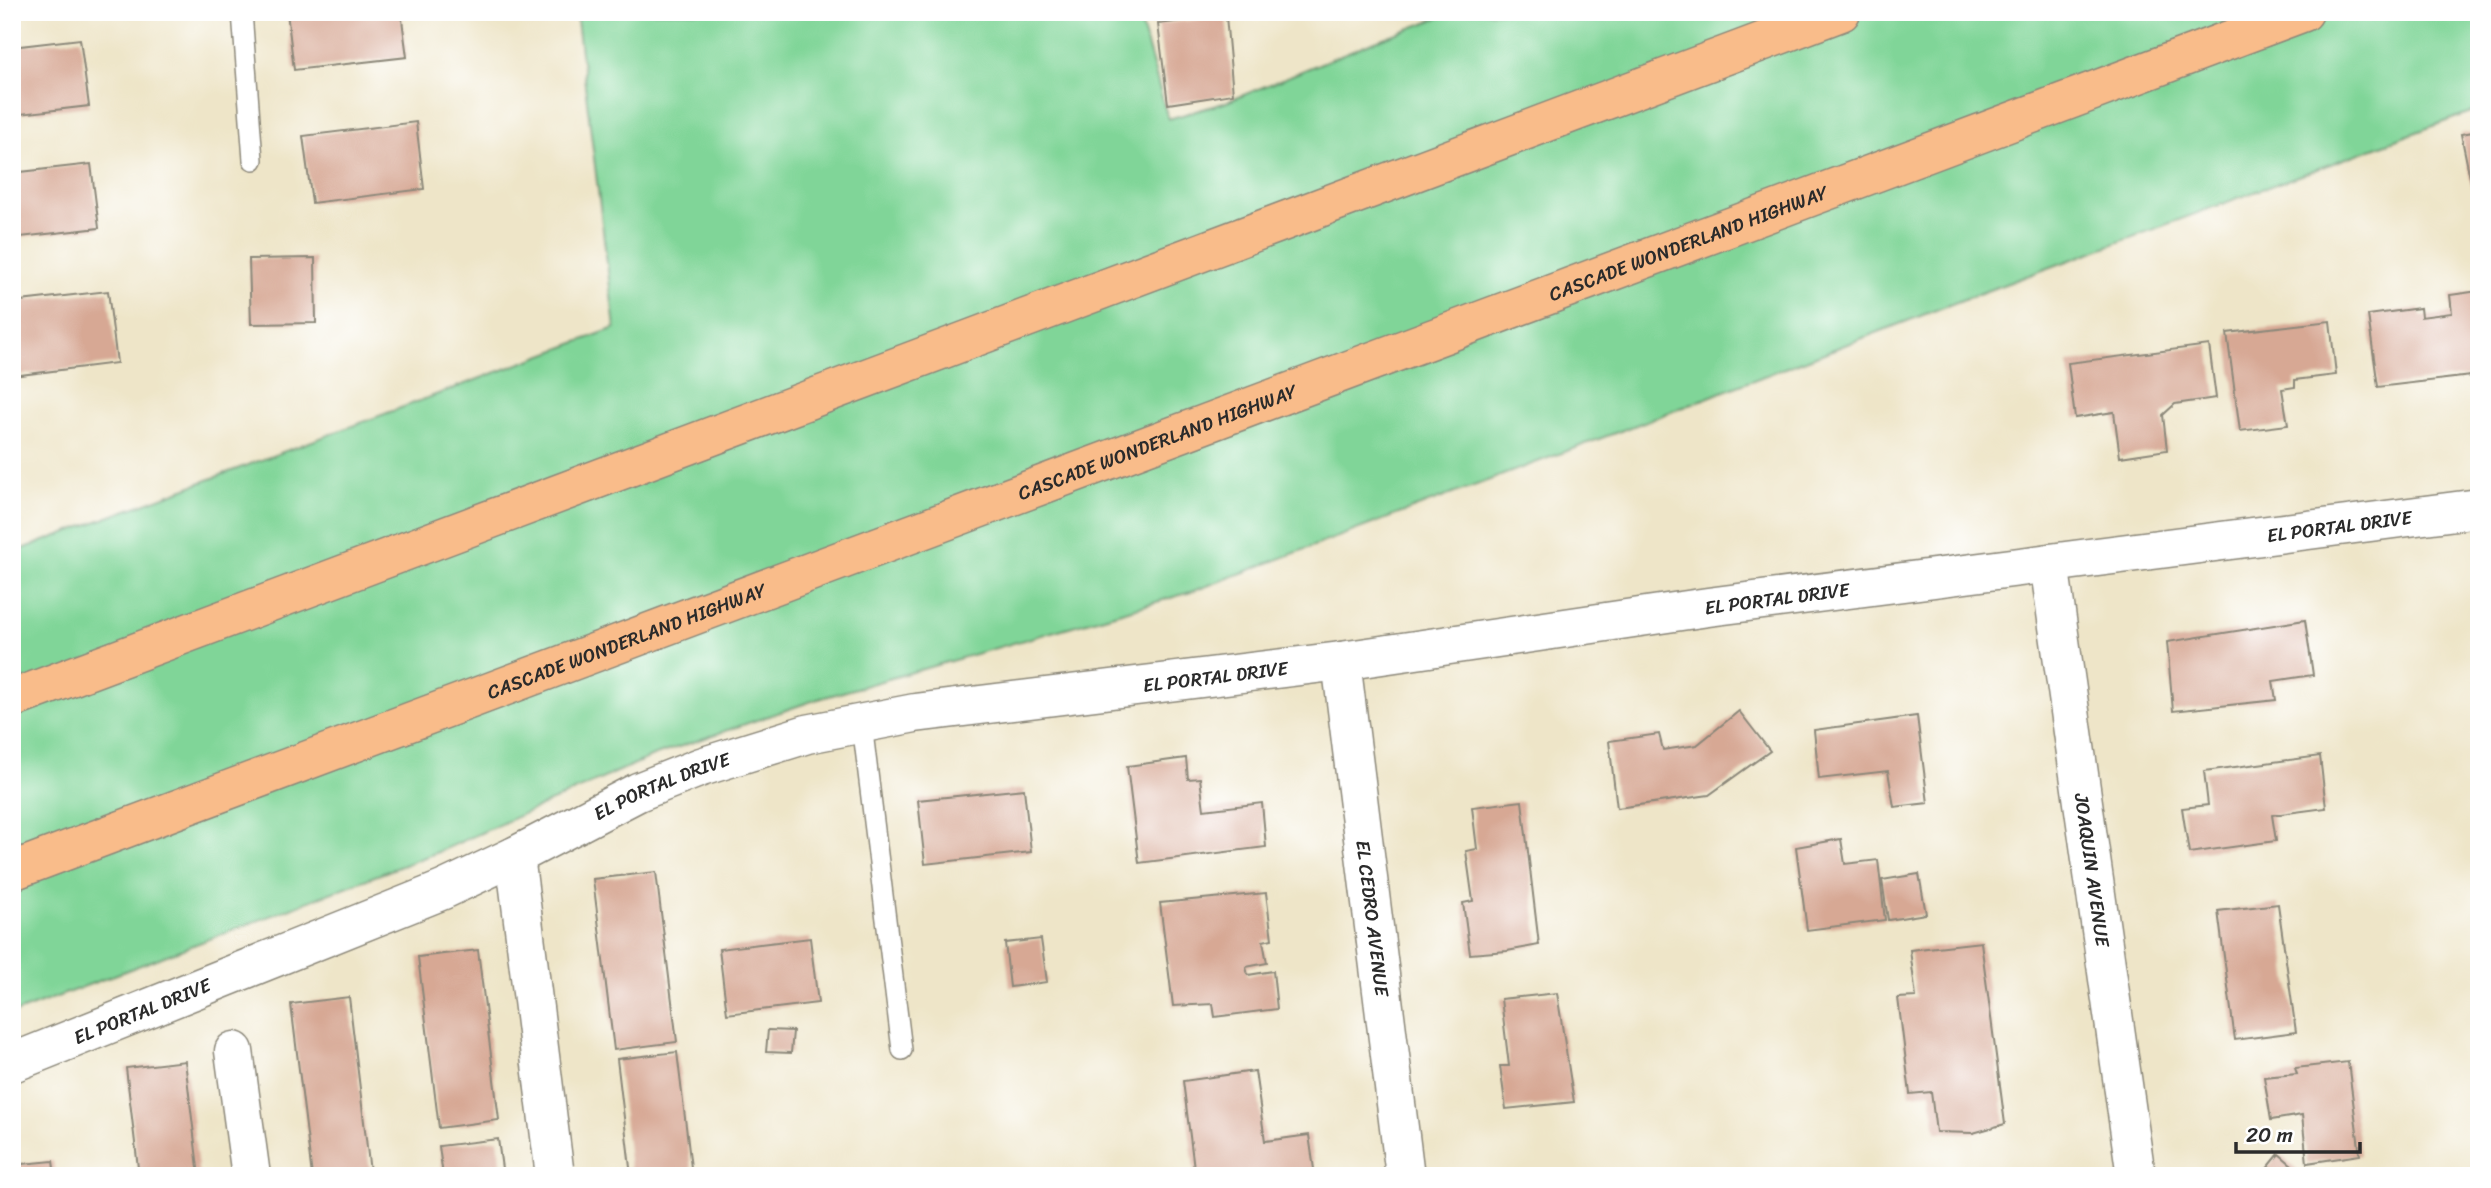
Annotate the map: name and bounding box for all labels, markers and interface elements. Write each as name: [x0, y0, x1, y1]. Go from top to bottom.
street label: CASCADE WONDERLAND HIGHWAY: [1544, 175, 1834, 310]
street label: CASCADE WONDERLAND HIGHWAY: [1013, 374, 1303, 509]
street label: EL PORTAL DRIVE: [2265, 500, 2415, 552]
street label: EL PORTAL DRIVE: [1702, 572, 1853, 624]
street label: CASCADE WONDERLAND HIGHWAY: [482, 573, 772, 708]
street label: EL PORTAL DRIVE: [1141, 651, 1291, 702]
street label: EL PORTAL DRIVE: [587, 742, 735, 829]
street label: JOAQUIN AVENUE: [2065, 790, 2120, 950]
street label: EL CEDRO AVENUE: [1347, 838, 1399, 999]
street label: EL PORTAL DRIVE: [68, 968, 217, 1053]
scale bar: [2236, 1111, 2360, 1155]
text: 20 m: [2246, 1116, 2293, 1154]

